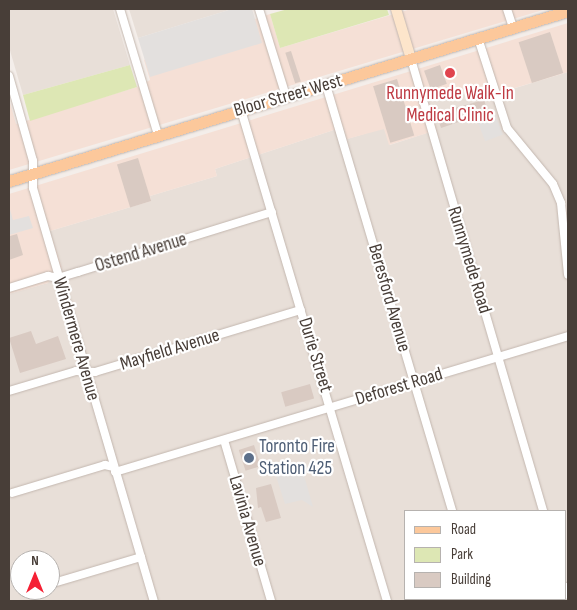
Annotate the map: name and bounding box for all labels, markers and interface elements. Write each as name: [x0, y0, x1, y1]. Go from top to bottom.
marker: Runnymede Walk-In Medical Clinic: [443, 66, 457, 80]
street label: Bloor Street West: [231, 70, 345, 122]
place label: Runnymede Walk-In Medical Clinic: [386, 83, 514, 127]
street label: Runnymede Road: [442, 204, 496, 316]
street label: Ostend Avenue: [92, 228, 190, 278]
street label: Beresford Avenue: [363, 241, 415, 355]
street label: Windermere Avenue: [48, 275, 104, 403]
street label: Durie Street: [293, 315, 337, 395]
street label: Mayfield Avenue: [117, 324, 223, 376]
street label: Deforest Road: [353, 363, 445, 411]
place label: Toronto Fire Station 425: [259, 436, 335, 480]
marker: Toronto Fire Station 425: [243, 452, 255, 464]
street label: Lavinia Avenue: [223, 473, 271, 569]
legend: [404, 510, 567, 600]
text: Road: [451, 520, 476, 539]
text: Park: [451, 545, 473, 564]
north arrow: [10, 550, 60, 600]
text: N: [31, 552, 39, 569]
text: Building: [451, 570, 491, 589]

